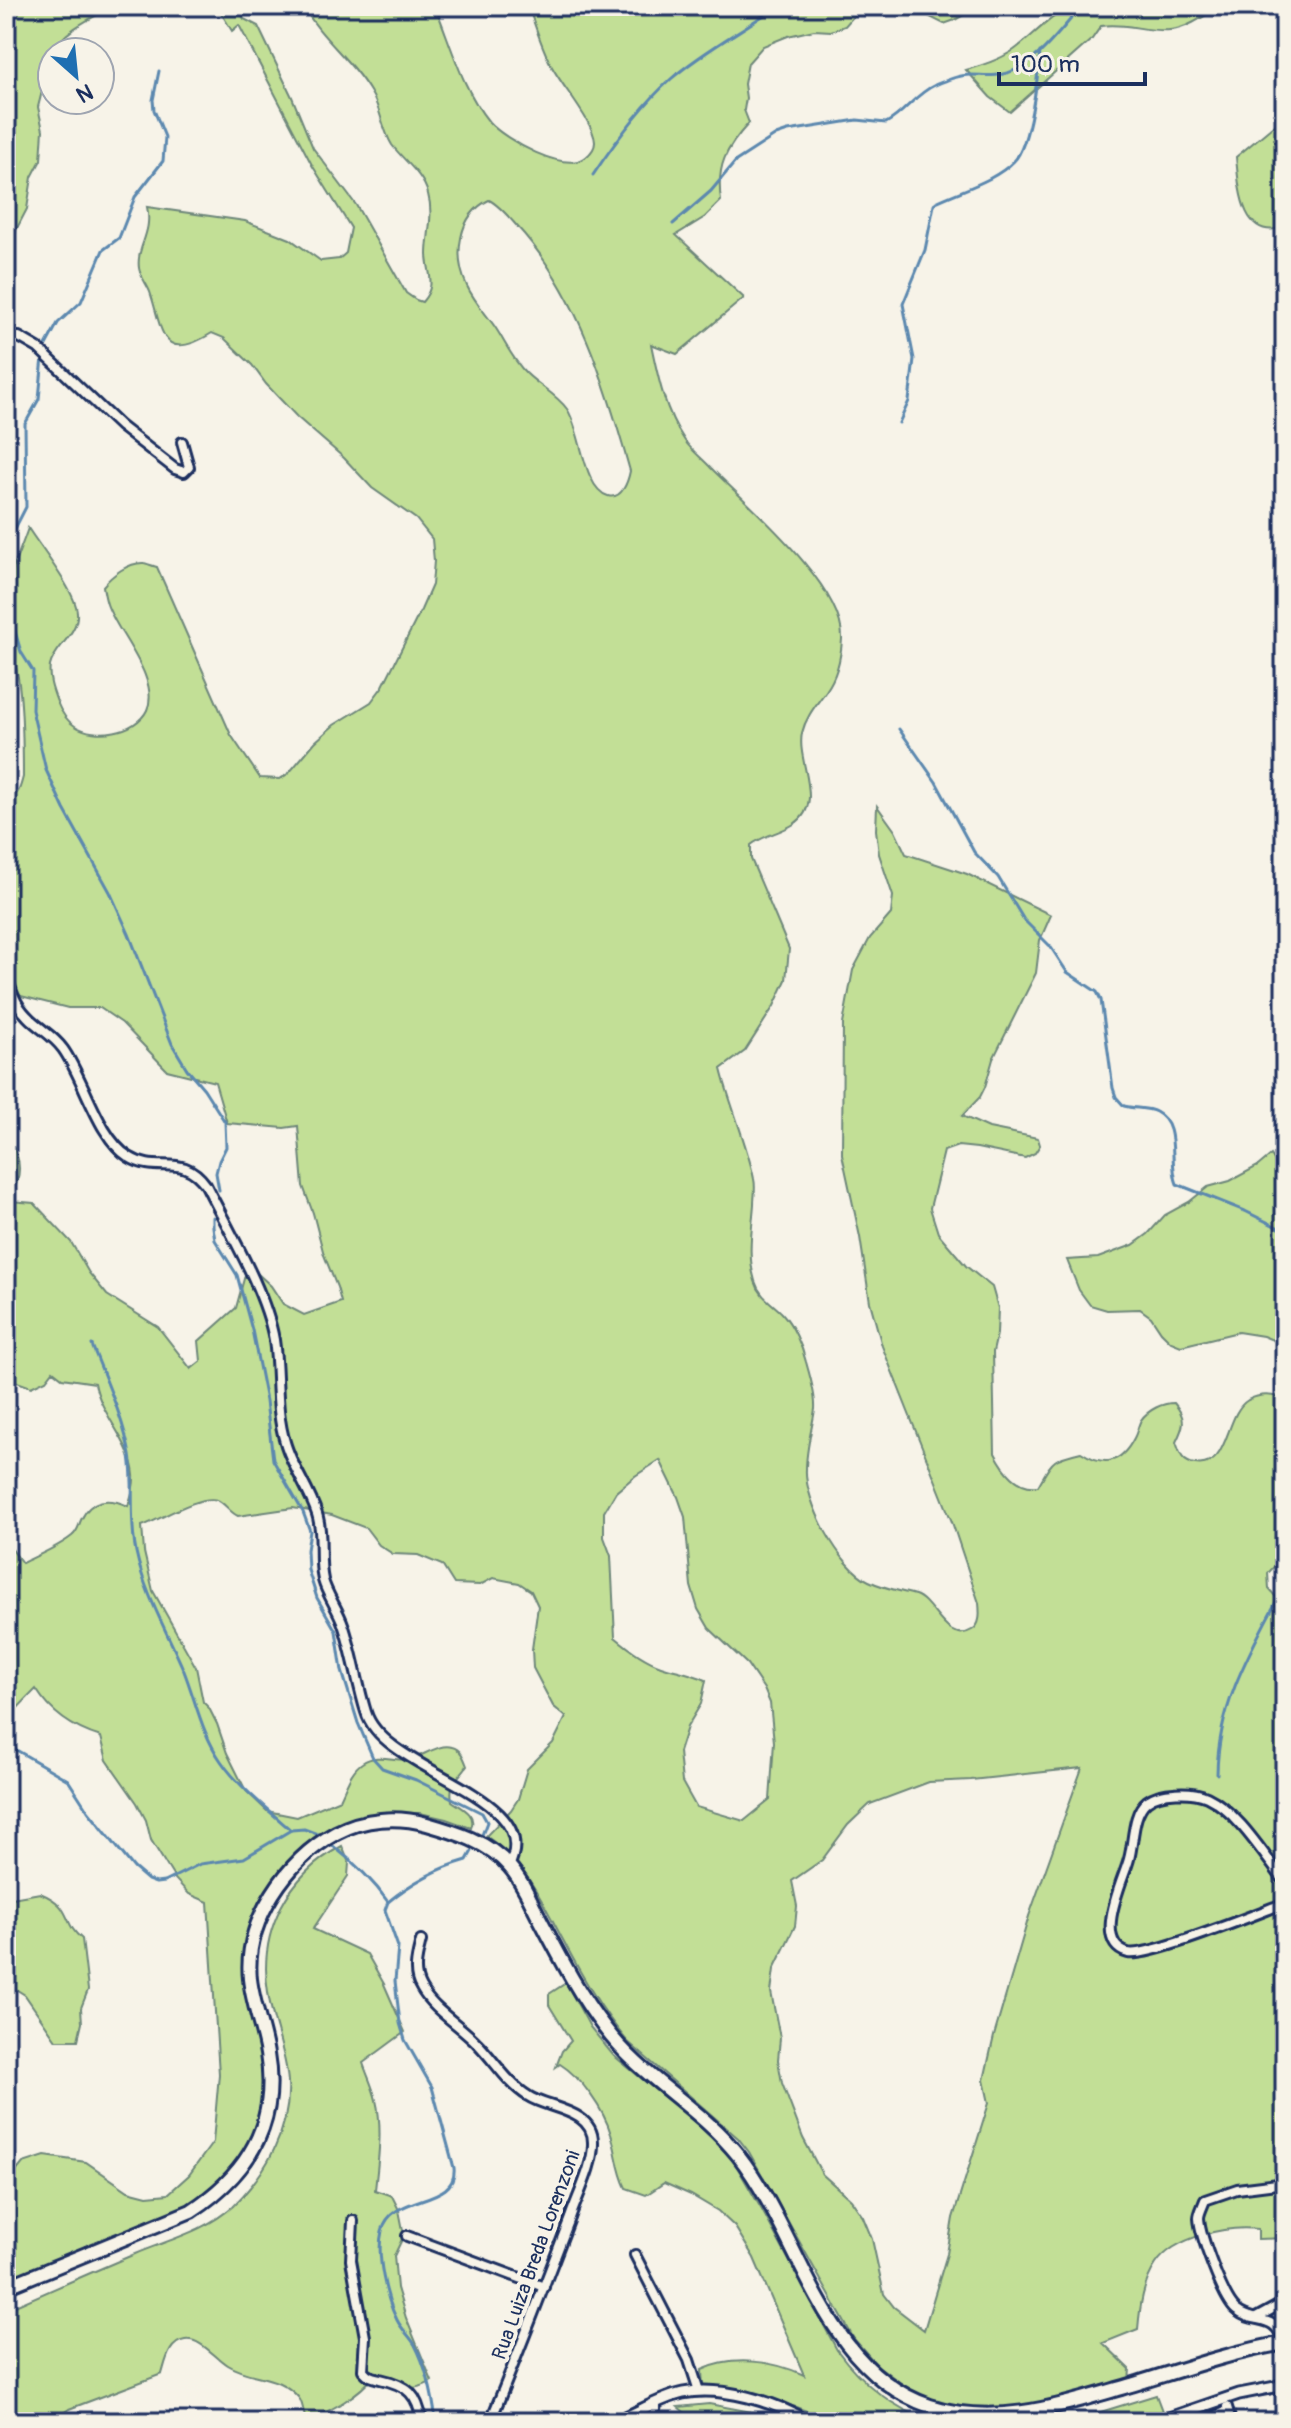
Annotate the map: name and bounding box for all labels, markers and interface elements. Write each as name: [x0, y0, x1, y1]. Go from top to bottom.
north arrow: [36, 36, 116, 116]
scale bar: [999, 36, 1145, 86]
text: 100 m: [1011, 50, 1080, 79]
text: N: [72, 77, 98, 109]
street label: Rua Luiza Breda Lorenzoni: [486, 2147, 586, 2363]

